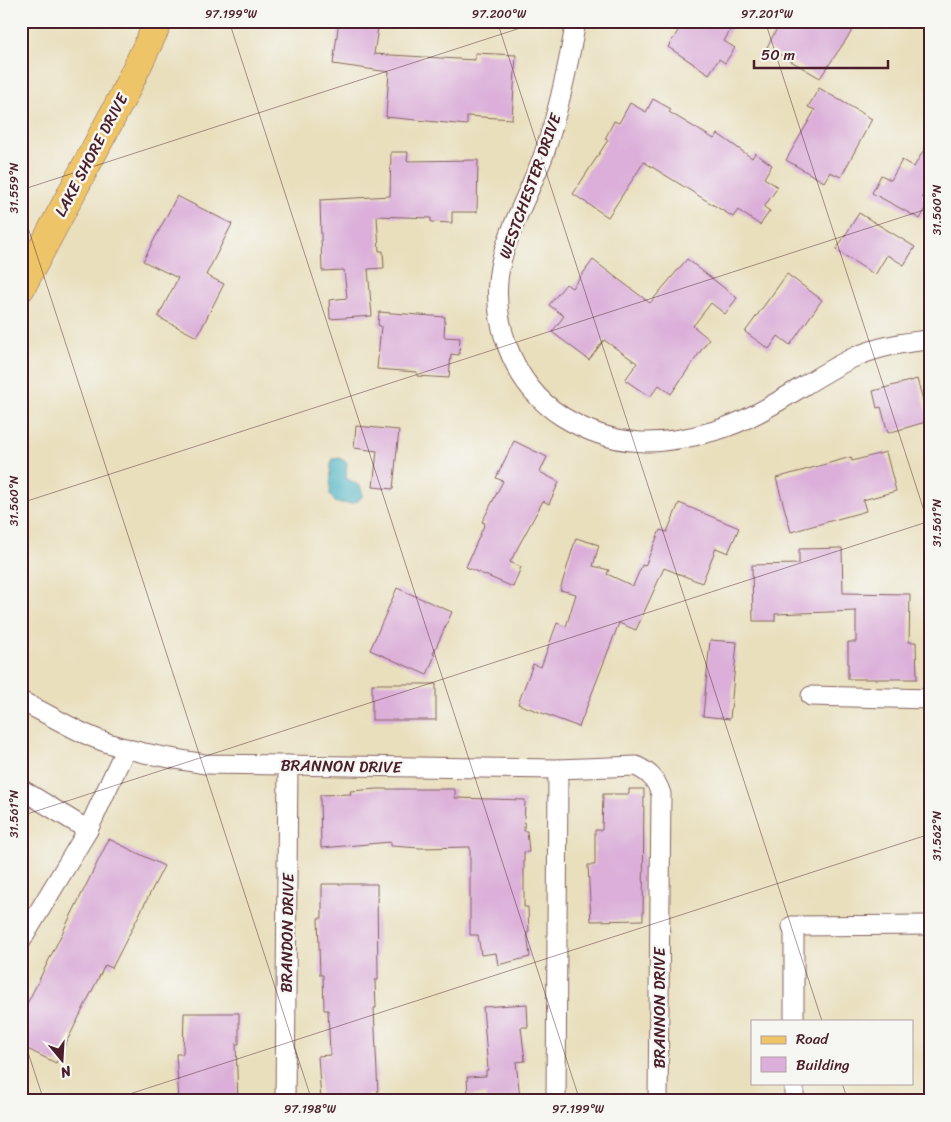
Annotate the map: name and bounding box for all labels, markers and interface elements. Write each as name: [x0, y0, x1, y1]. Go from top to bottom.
text: 97.199°W: [205, 3, 258, 25]
text: 97.200°W: [472, 3, 527, 25]
text: 97.201°W: [741, 3, 794, 25]
scale bar: [754, 38, 887, 70]
text: 50 m: [761, 42, 796, 68]
street label: LAKE SHORE DRIVE: [46, 87, 136, 222]
street label: WESTCHESTER DRIVE: [490, 108, 570, 263]
text: 31.559°N: [3, 162, 25, 213]
text: 31.560°N: [926, 184, 948, 235]
text: 31.560°N: [3, 475, 25, 526]
text: 31.561°N: [926, 498, 948, 547]
street label: BRANNON DRIVE: [280, 750, 403, 782]
text: 31.561°N: [3, 789, 25, 838]
text: 31.562°N: [926, 810, 948, 861]
street label: BRANDON DRIVE: [271, 872, 303, 993]
street label: BRANNON DRIVE: [645, 946, 674, 1069]
legend: [751, 1020, 914, 1084]
text: Road: [796, 1026, 829, 1052]
north arrow: [38, 1034, 88, 1084]
text: Building: [796, 1052, 850, 1078]
text: N: [57, 1058, 75, 1085]
text: 97.198°W: [284, 1098, 337, 1120]
text: 97.199°W: [552, 1098, 605, 1120]

